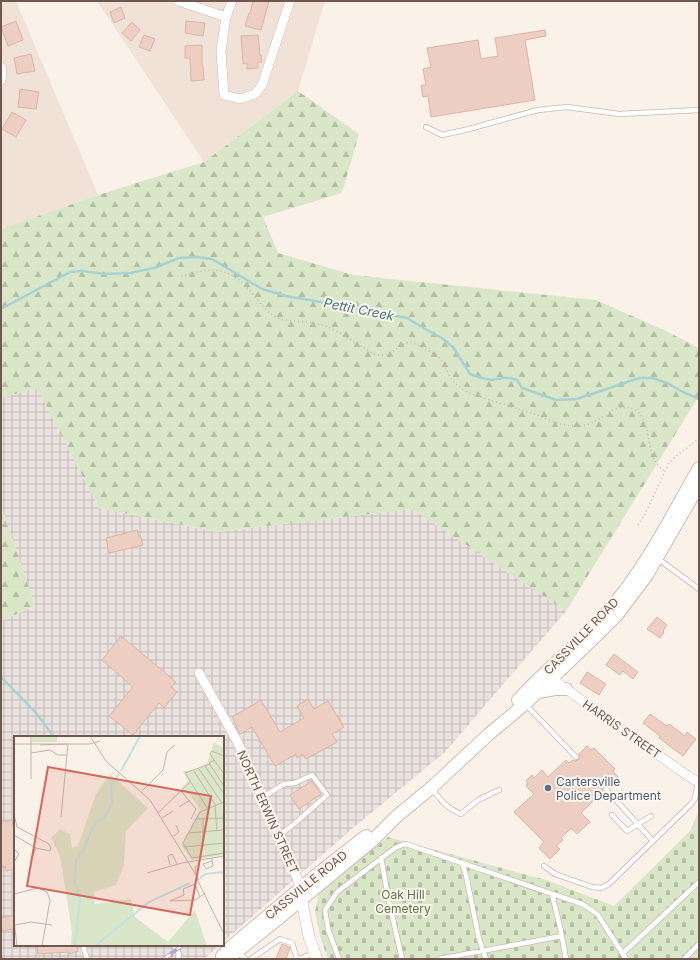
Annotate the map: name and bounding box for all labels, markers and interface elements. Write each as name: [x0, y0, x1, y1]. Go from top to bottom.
water label: Pettit Creek: [322, 294, 396, 324]
street label: CASSVILLE ROAD: [540, 594, 622, 678]
street label: HARRIS STREET: [580, 696, 664, 762]
inset map: [14, 736, 224, 946]
street label: NORTH ERWIN STREET: [234, 748, 302, 876]
place label: Cartersville Police Department: [556, 774, 661, 803]
marker: Cartersville Police Department: [543, 783, 553, 793]
street label: CASSVILLE ROAD: [262, 847, 350, 923]
park label: Oak Hill Cemetery: [375, 887, 431, 916]

